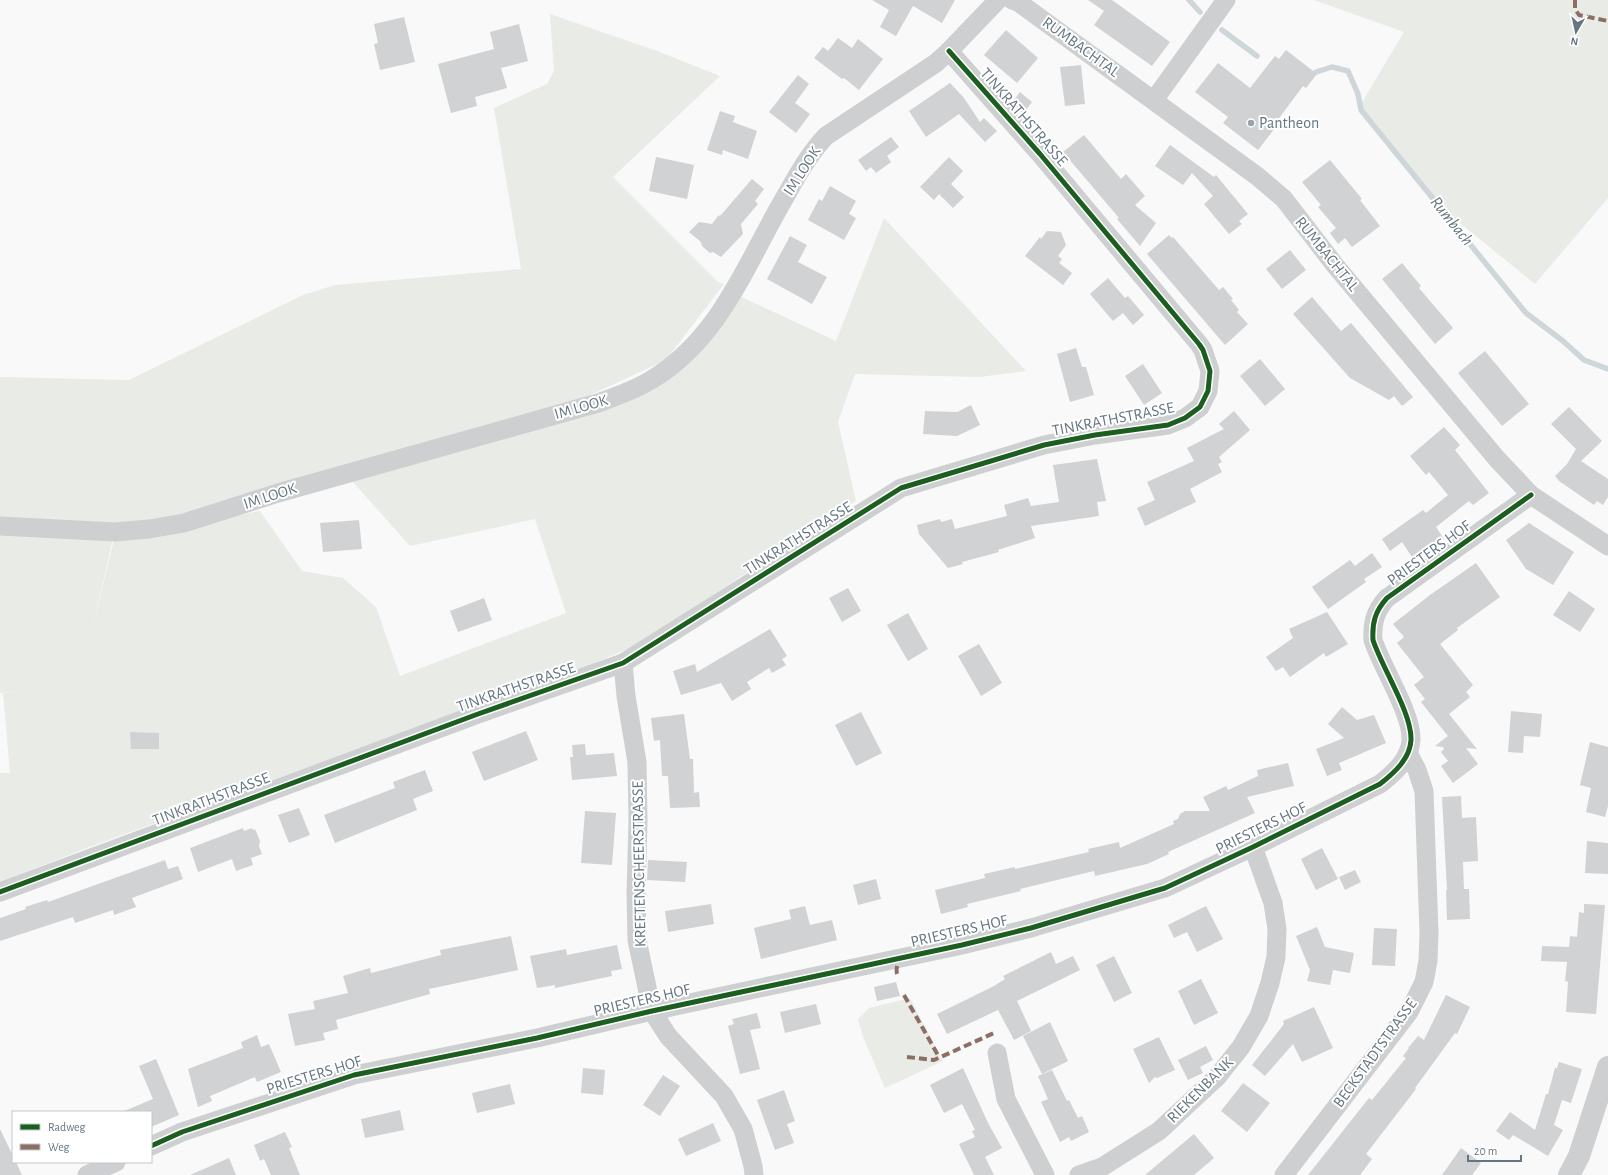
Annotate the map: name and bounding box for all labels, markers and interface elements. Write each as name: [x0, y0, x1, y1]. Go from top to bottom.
north arrow: [1556, 12, 1596, 52]
street label: RUMBACHTAL: [1040, 14, 1123, 80]
text: N: [1570, 35, 1579, 47]
street label: TINKRATHSTRASSE: [977, 65, 1071, 169]
place label: Pantheon: [1259, 115, 1319, 131]
marker: Pantheon: [1246, 118, 1256, 128]
street label: IM LOOK: [780, 143, 824, 198]
water label: Rumbach: [1427, 193, 1477, 249]
street label: RUMBACHTAL: [1292, 214, 1362, 295]
street label: IM LOOK: [552, 392, 610, 422]
street label: TINKRATHSTRASSE: [1051, 399, 1176, 439]
street label: IM LOOK: [242, 480, 299, 512]
street label: TINKRATHSTRASSE: [741, 498, 855, 578]
street label: PRIESTERS HOF: [1384, 517, 1475, 589]
street label: TINKRATHSTRASSE: [455, 659, 577, 715]
street label: TINKRATHSTRASSE: [150, 769, 272, 829]
street label: KREFTENSCHEERSTRASSE: [630, 780, 648, 947]
street label: PRIESTERS HOF: [1213, 799, 1310, 857]
street label: PRIESTERS HOF: [909, 912, 1010, 950]
street label: PRIESTERS HOF: [592, 981, 693, 1019]
street label: BECKSTADTSTRASSE: [1330, 995, 1420, 1110]
street label: PRIESTERS HOF: [264, 1053, 365, 1097]
street label: RIEKENBANK: [1164, 1054, 1236, 1126]
legend: [12, 1111, 152, 1163]
text: Radweg: [48, 1121, 85, 1133]
scale bar: [1468, 1137, 1521, 1163]
text: Weg: [48, 1141, 70, 1153]
text: 20 m: [1474, 1145, 1497, 1157]

